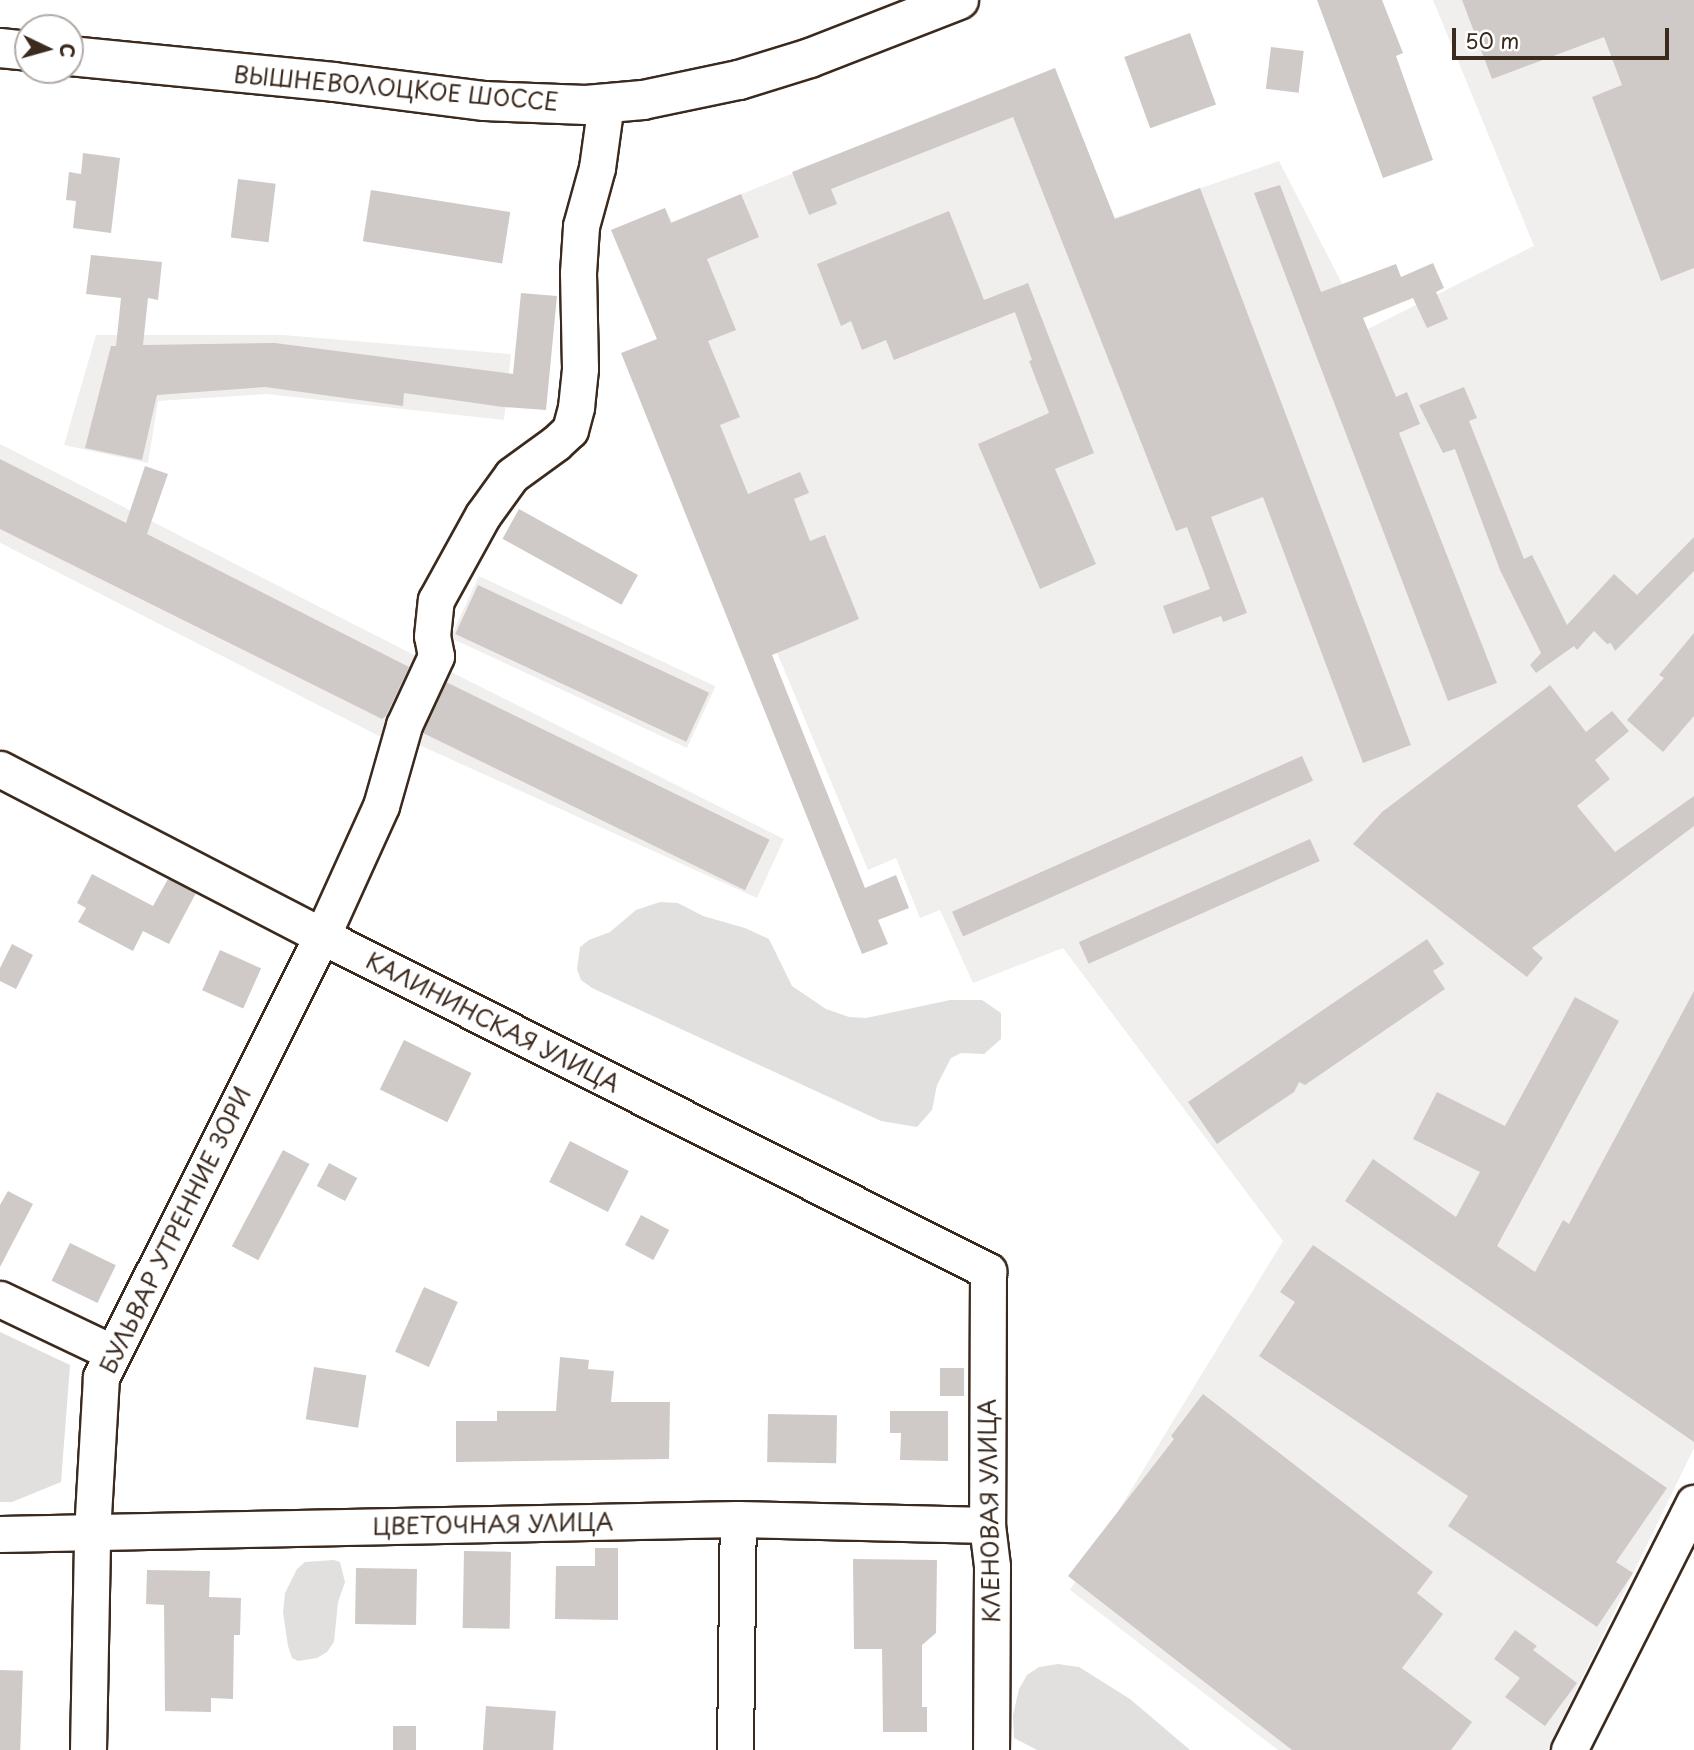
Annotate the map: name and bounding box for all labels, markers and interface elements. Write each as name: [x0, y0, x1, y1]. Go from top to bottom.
north arrow: [14, 14, 84, 84]
scale bar: [1456, 14, 1673, 58]
text: 50 m: [1465, 24, 1519, 56]
text: С: [53, 42, 82, 59]
street label: ВЫШНЕВОЛОЦКОЕ ШОССЕ: [232, 60, 560, 116]
street label: КАЛИНИНСКАЯ УЛИЦА: [362, 946, 624, 1098]
street label: БУЛЬВАР УТРЕННИЕ ЗОРИ: [94, 1083, 256, 1377]
street label: КЛЕНОВАЯ УЛИЦА: [973, 1399, 1005, 1623]
street label: ЦВЕТОЧНАЯ УЛИЦА: [373, 1508, 613, 1540]

